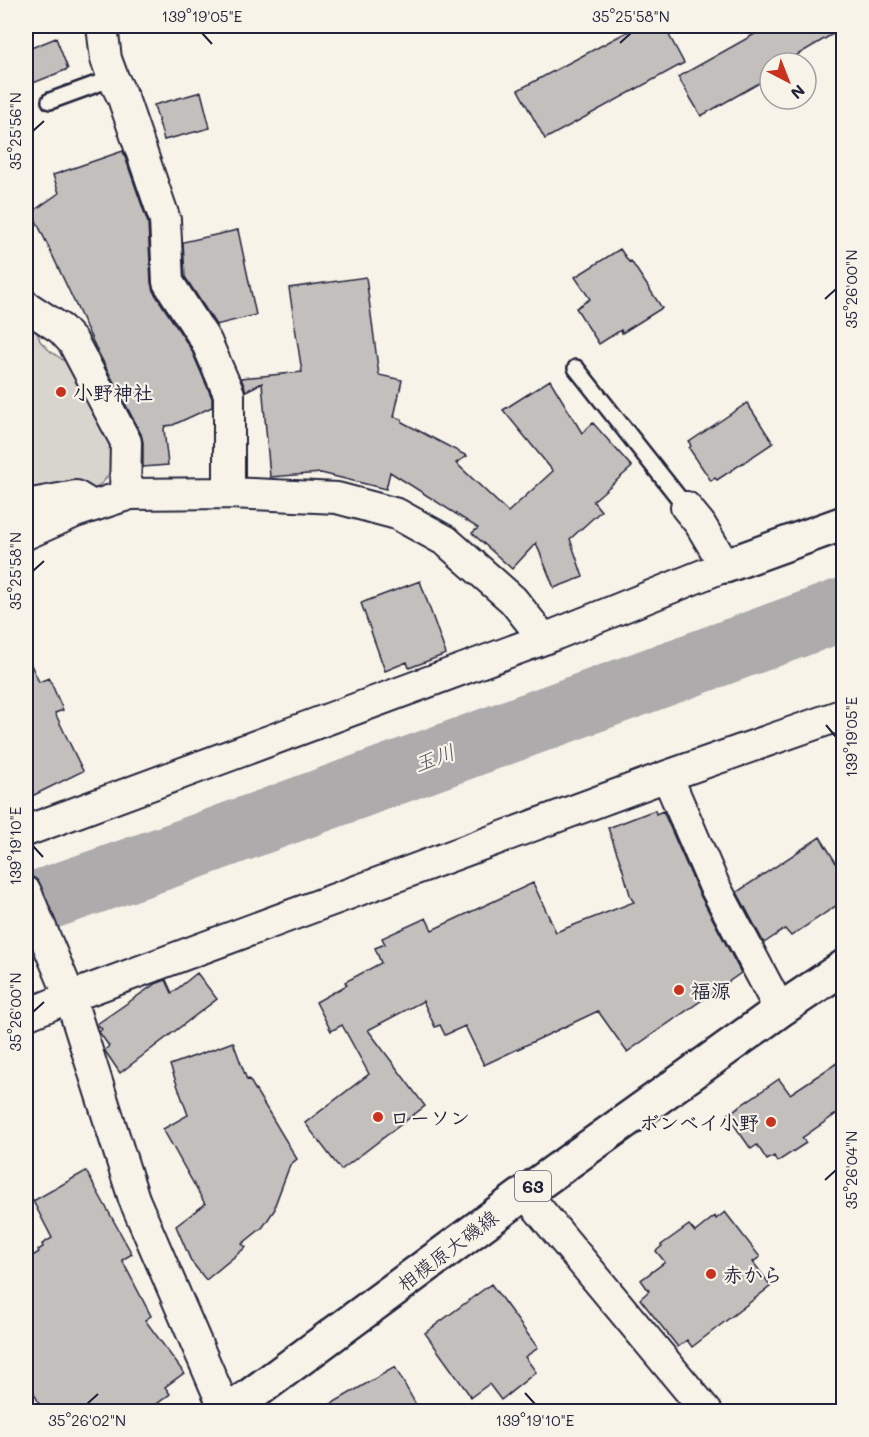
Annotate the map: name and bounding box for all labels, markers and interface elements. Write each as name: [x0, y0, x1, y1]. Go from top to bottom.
text: 139°19'05"E: [162, 6, 243, 26]
text: 35°25'58"N: [592, 6, 670, 26]
north arrow: [758, 51, 818, 111]
text: N: [787, 81, 810, 104]
text: 35°25'56"N: [5, 92, 25, 170]
text: 35°26'00"N: [841, 250, 861, 328]
place label: 小野神社: [73, 379, 153, 405]
marker: 小野神社: [54, 385, 68, 399]
text: 35°25'58"N: [5, 532, 25, 610]
text: 139°19'05"E: [841, 696, 861, 777]
water label: 玉川: [410, 737, 458, 777]
text: 139°19'10"E: [5, 806, 25, 885]
text: 35°26'00"N: [5, 973, 25, 1051]
place label: 福源: [691, 977, 731, 1003]
marker: 福源: [672, 983, 686, 997]
place label: ローソン: [390, 1104, 470, 1130]
place label: ボンベイ小野: [639, 1109, 759, 1135]
marker: ローソン: [371, 1110, 385, 1124]
marker: ボンベイ小野: [764, 1115, 778, 1129]
text: 35°26'04"N: [841, 1131, 861, 1209]
road number: 63: [515, 1171, 551, 1201]
street label: 相模原大磯線: [391, 1204, 503, 1296]
place label: 赤から: [723, 1261, 783, 1287]
marker: 赤から: [704, 1267, 718, 1281]
text: 35°26'02"N: [48, 1410, 126, 1430]
text: 139°19'10"E: [496, 1410, 575, 1430]

